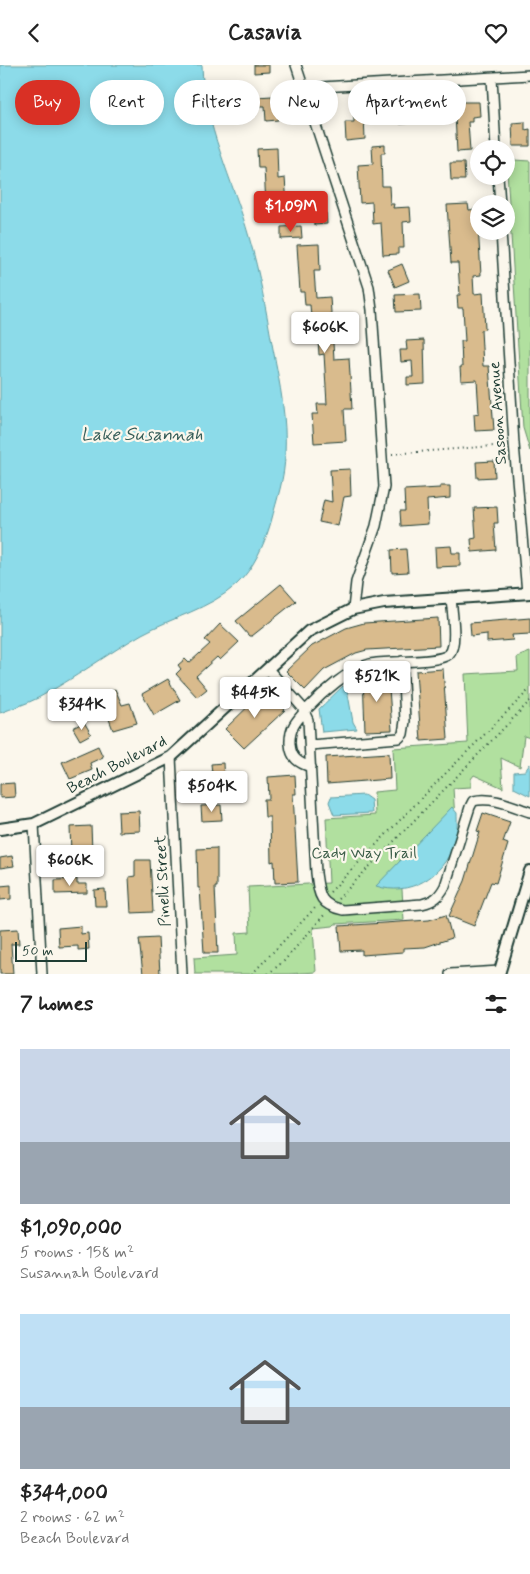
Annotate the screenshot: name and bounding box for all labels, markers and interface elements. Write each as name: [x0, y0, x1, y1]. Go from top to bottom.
icon: back: [20, 19, 48, 47]
text: Casavia: [228, 19, 302, 47]
icon: heart: [482, 19, 510, 47]
chip: Buy: [15, 80, 80, 125]
chip: Rent: [90, 80, 164, 125]
chip: Filters: [174, 80, 260, 125]
chip: New: [270, 80, 338, 125]
chip: Apartment: [348, 80, 466, 125]
map controls: [470, 140, 515, 240]
button: locate: [470, 140, 515, 185]
pin: $1.09M: [250, 191, 332, 233]
button: layers: [470, 195, 515, 240]
text: $1.09M: [265, 196, 317, 217]
pin: $606K: [290, 311, 360, 354]
text: $606K: [302, 317, 348, 338]
street label: Sasoon Avenue: [484, 361, 512, 465]
water label: Lake Susannah: [81, 423, 203, 447]
pin: $521K: [342, 661, 412, 703]
text: $521K: [355, 666, 399, 687]
pin: $445K: [220, 677, 290, 719]
text: $445K: [231, 682, 279, 703]
pin: $344K: [47, 689, 117, 731]
text: $344K: [58, 694, 106, 715]
street label: Beach Boulevard: [64, 731, 170, 799]
pin: $504K: [177, 771, 247, 813]
text: $504K: [188, 776, 236, 797]
street label: Pinelli Street: [150, 834, 176, 927]
park label: Cady Way Trail: [311, 843, 417, 864]
pin: $606K: [35, 845, 105, 887]
text: $606K: [47, 850, 93, 871]
scale bar: [15, 939, 88, 962]
text: 50 m: [22, 942, 53, 960]
text: 7 homes: [20, 990, 93, 1018]
icon: filters: [482, 990, 510, 1018]
icon: home: [220, 1082, 310, 1172]
text: $1,090,000: [20, 1214, 122, 1242]
text: 5 rooms · 158 m²: [20, 1242, 134, 1263]
text: Susannah Boulevard: [20, 1263, 159, 1284]
icon: home: [220, 1347, 310, 1437]
text: $344,000: [20, 1479, 108, 1507]
text: 2 rooms · 62 m²: [20, 1507, 125, 1528]
text: Beach Boulevard: [20, 1528, 129, 1549]

